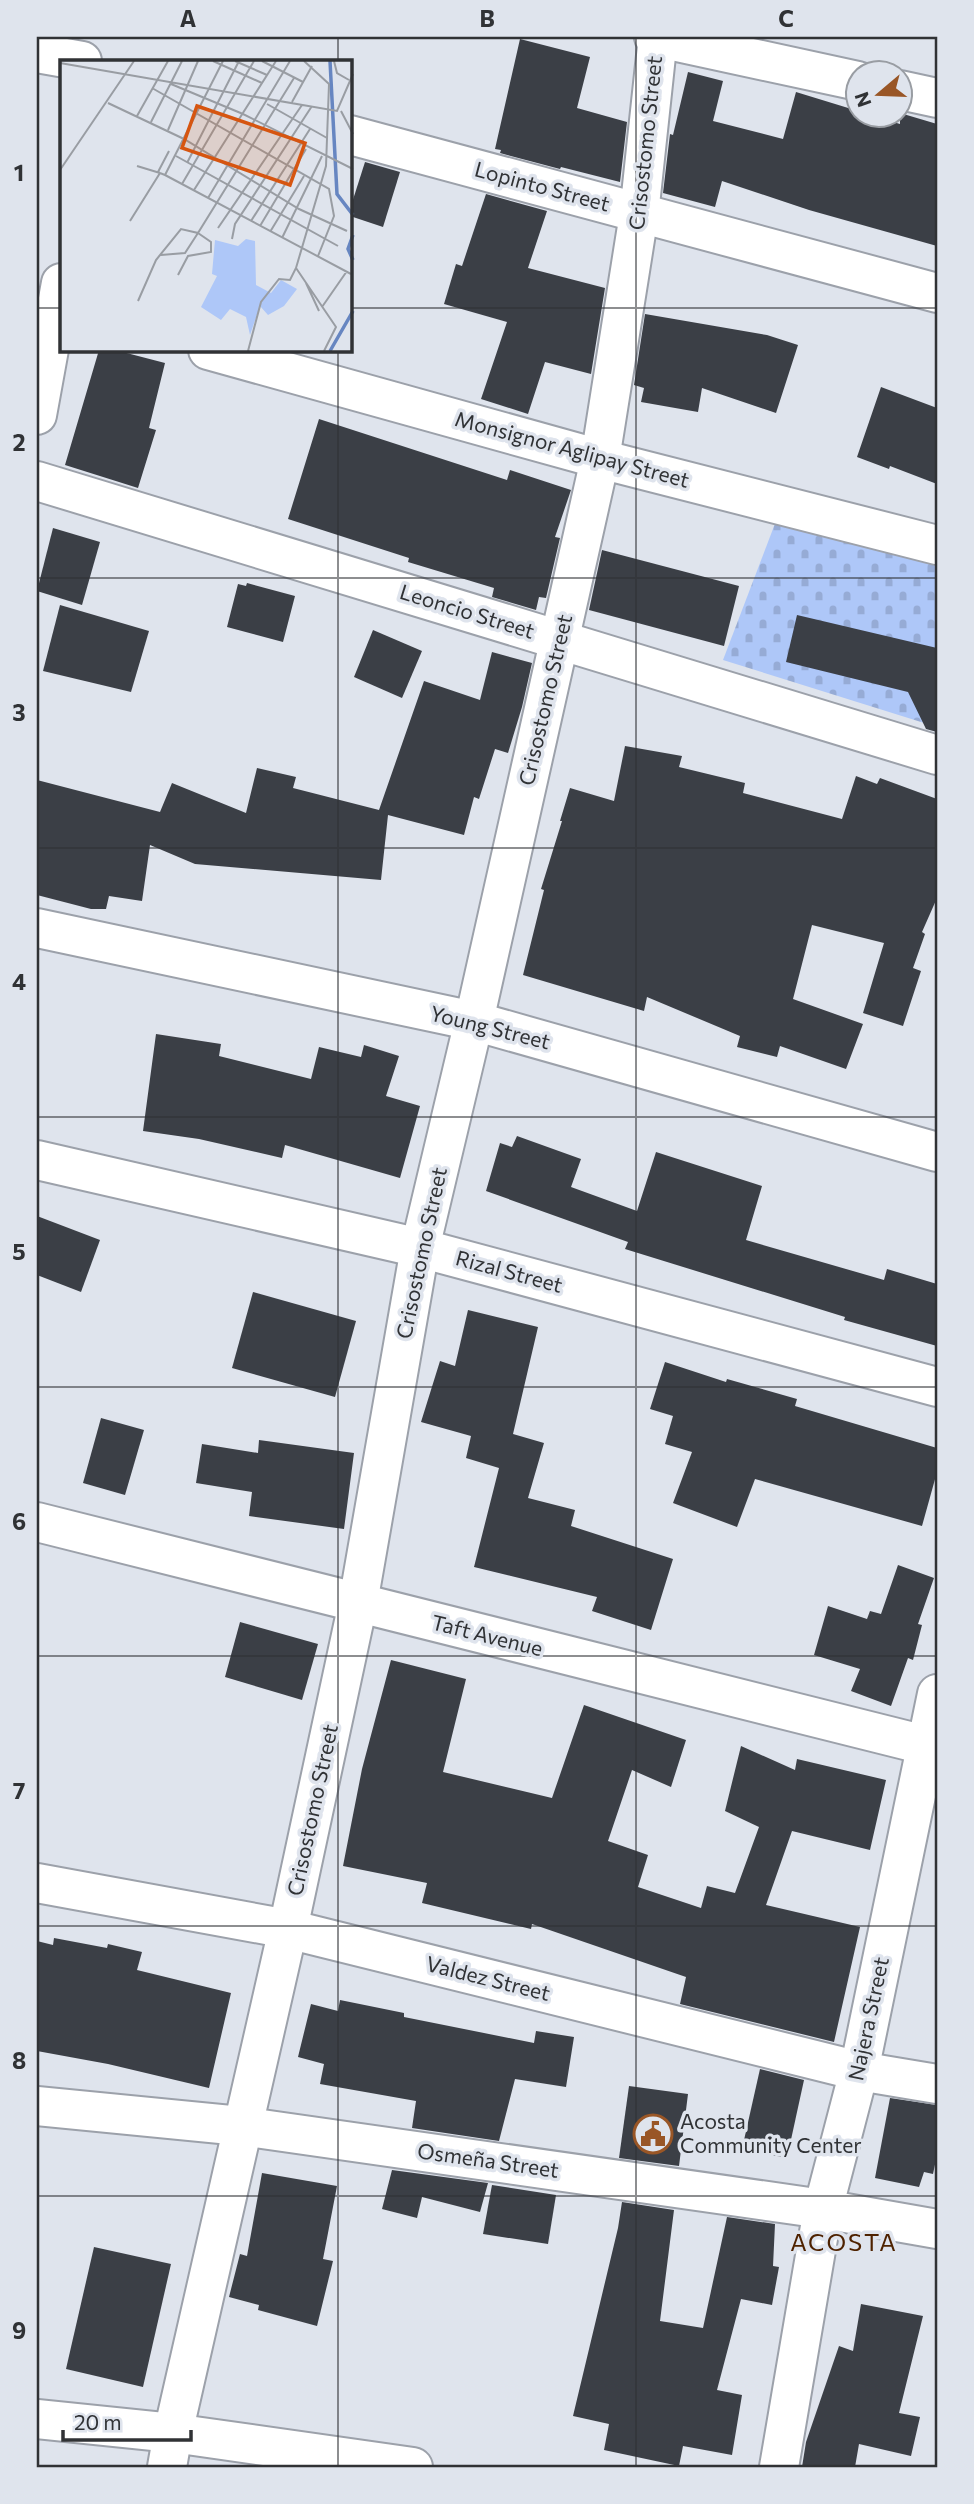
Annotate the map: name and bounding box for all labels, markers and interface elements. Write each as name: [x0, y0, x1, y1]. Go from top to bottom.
text: A: [180, 4, 197, 32]
text: B: [479, 4, 495, 32]
text: C: [778, 4, 794, 32]
street label: Crisostomo Street: [623, 55, 666, 231]
inset map: [60, 60, 352, 352]
north arrow: [844, 60, 914, 130]
text: N: [849, 89, 876, 110]
street label: Lopinto Street: [472, 156, 613, 216]
text: 1: [14, 158, 24, 186]
street label: Monsignor Aglipay Street: [453, 405, 692, 492]
text: 2: [12, 428, 26, 456]
street label: Leoncio Street: [397, 578, 538, 643]
street label: Crisostomo Street: [513, 612, 576, 788]
text: 3: [12, 698, 26, 726]
text: 4: [12, 967, 26, 995]
street label: Young Street: [428, 1000, 553, 1054]
street label: Crisostomo Street: [390, 1165, 451, 1341]
text: 5: [12, 1237, 26, 1265]
street label: Rizal Street: [453, 1244, 566, 1297]
text: 6: [12, 1507, 26, 1535]
street label: Taft Avenue: [429, 1609, 545, 1660]
street label: Crisostomo Street: [281, 1722, 342, 1898]
text: 7: [13, 1776, 25, 1804]
street label: Valdez Street: [424, 1950, 553, 2005]
street label: Najera Street: [842, 1955, 893, 2083]
text: 8: [12, 2046, 26, 2074]
place label: Acosta Community Center: [680, 2108, 862, 2157]
public building icon: Acosta Community Center: [632, 2113, 674, 2155]
street label: Osmeña Street: [416, 2137, 561, 2182]
district label: ACOSTA: [790, 2227, 898, 2256]
text: 9: [12, 2316, 26, 2344]
scale bar: [63, 2399, 191, 2443]
text: 20 m: [74, 2409, 122, 2434]

